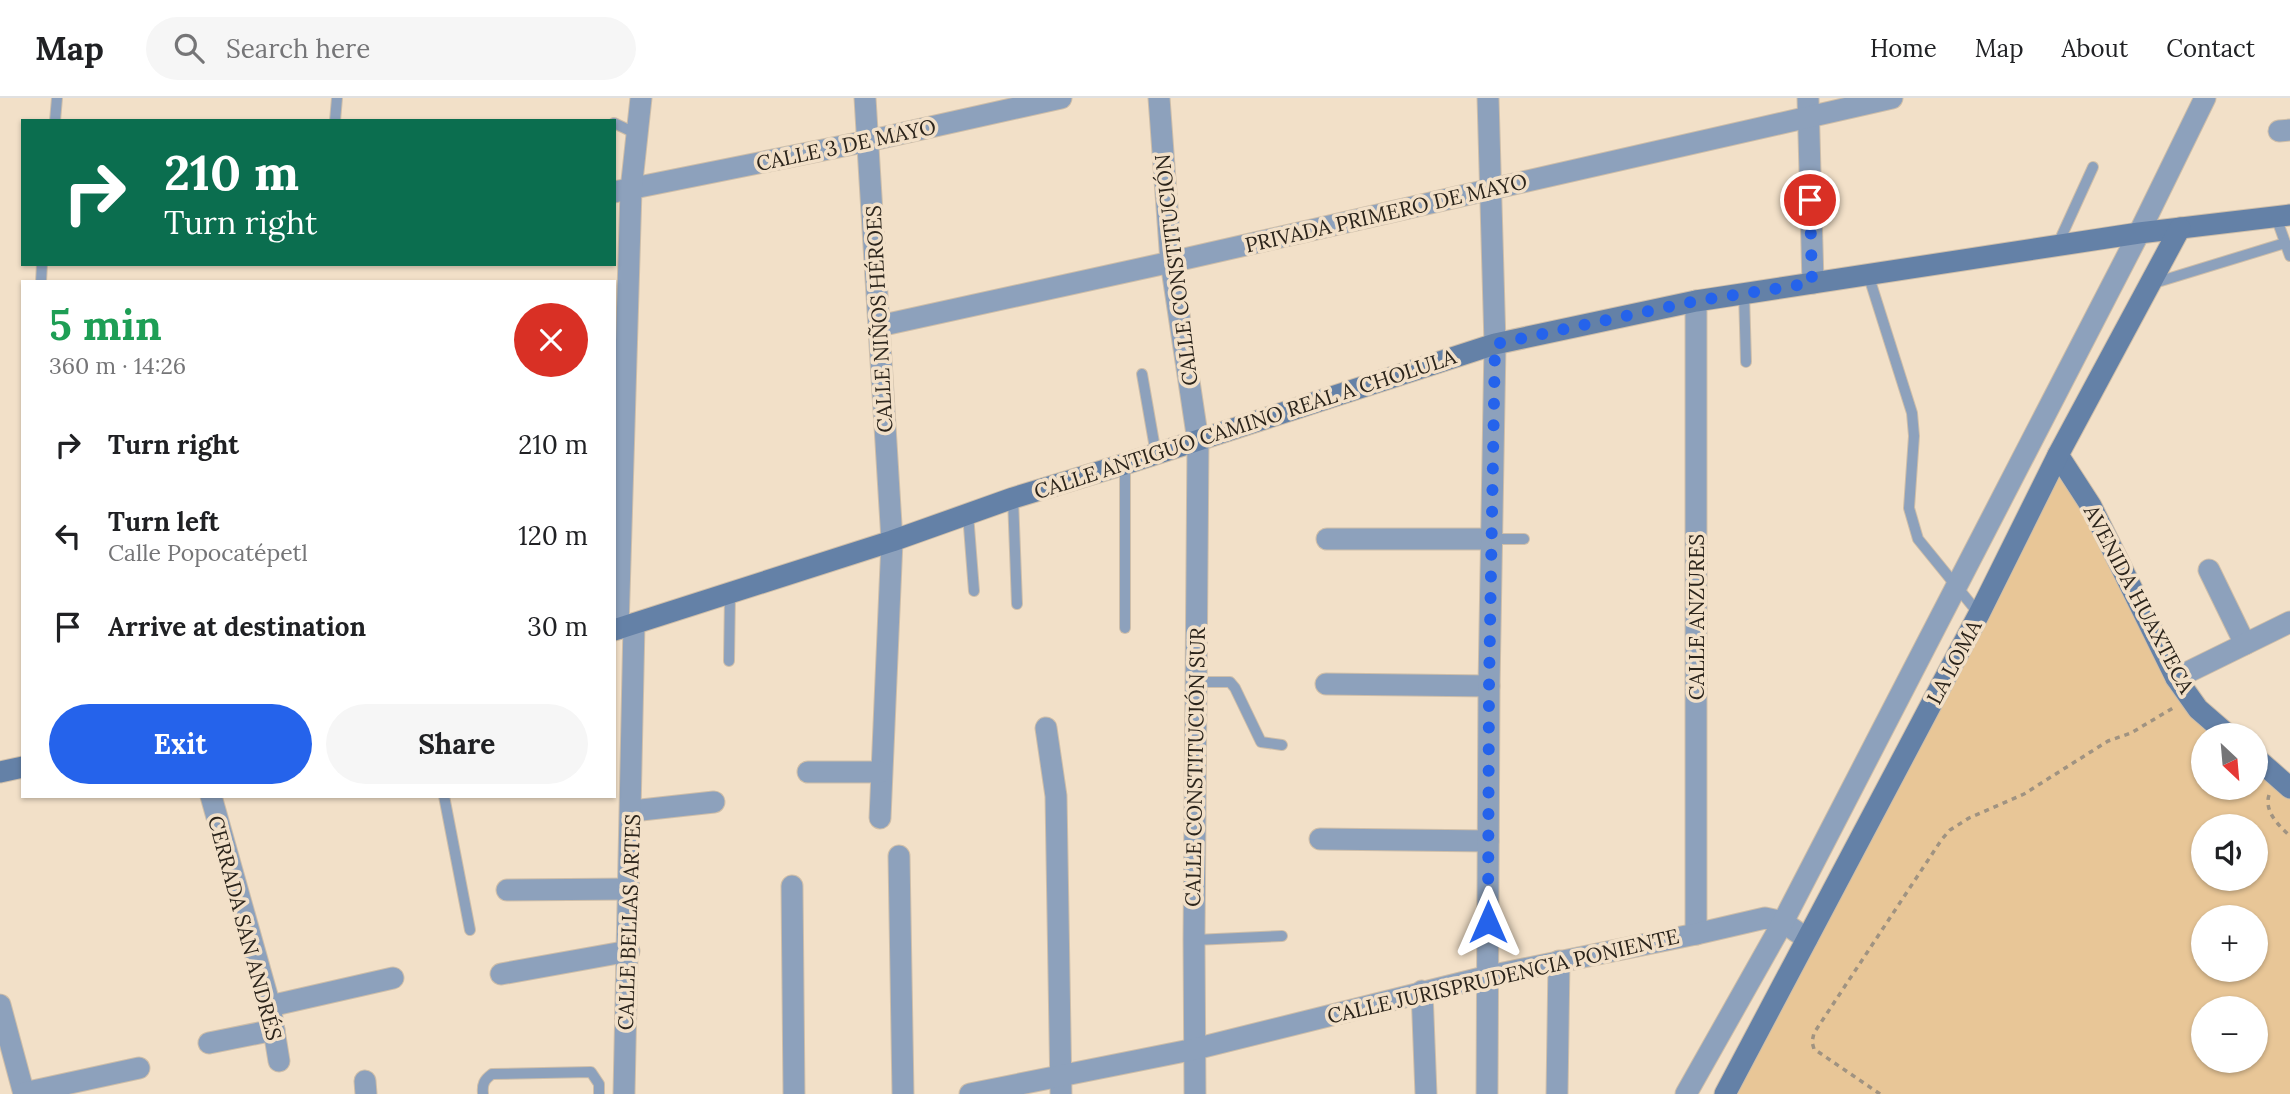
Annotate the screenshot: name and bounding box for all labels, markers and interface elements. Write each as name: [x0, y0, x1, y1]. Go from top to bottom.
search box: [146, 17, 636, 80]
text: Map: [35, 27, 104, 69]
icon: search: [170, 29, 208, 67]
text: Search here: [226, 32, 370, 65]
text: Home: [1870, 33, 1937, 64]
text: Map: [1975, 33, 2024, 64]
text: About: [2062, 33, 2128, 64]
text: Contact: [2166, 33, 2255, 64]
street label: CALLE 3 DE MAYO: [754, 113, 938, 177]
text: 210 m: [164, 141, 299, 203]
icon: right: [49, 147, 140, 238]
street label: CALLE CONSTITUCIÓN: [1148, 153, 1204, 387]
street label: PRIVADA PRIMERO DE MAYO: [1242, 167, 1530, 259]
pin: [1780, 170, 1840, 230]
icon: arrive: [1791, 181, 1829, 219]
text: Turn right: [164, 202, 317, 243]
street label: CALLE NIÑOS HÉROES: [860, 205, 898, 433]
text: 5 min: [49, 298, 162, 352]
button: close: [514, 303, 588, 377]
street label: CALLE ANTIGUO CAMINO REAL A CHOLULA: [1031, 343, 1460, 505]
text: 360 m · 14:26: [49, 351, 186, 380]
icon: right: [49, 426, 87, 464]
text: Turn right: [108, 428, 239, 461]
text: 210 m: [518, 428, 588, 461]
street label: AVENIDA HUAXTECA: [2077, 499, 2201, 699]
text: Turn left: [108, 505, 219, 538]
icon: left: [49, 517, 87, 555]
text: 120 m: [518, 519, 588, 552]
street label: CALLE ANZURES: [1683, 534, 1710, 700]
text: Calle Popocatépetl: [108, 538, 308, 567]
icon: arrive: [49, 608, 87, 646]
text: Arrive at destination: [108, 610, 366, 643]
text: 30 m: [527, 610, 588, 643]
street label: LA LOMA: [1921, 614, 1988, 709]
street label: CALLE CONSTITUCIÓN SUR: [1179, 626, 1211, 907]
button: Exit: [49, 704, 312, 784]
button: Share: [326, 704, 588, 784]
north arrow: [2191, 723, 2268, 800]
map controls: [2191, 723, 2268, 1073]
street label: CERRADA SAN ANDRÉS: [202, 813, 288, 1043]
street label: CALLE BELLAS ARTES: [612, 813, 646, 1031]
button: sound: [2191, 814, 2268, 891]
position arrow: [1451, 885, 1525, 959]
button: +: [2191, 905, 2268, 982]
street label: CALLE JURISPRUDENCIA PONIENTE: [1324, 922, 1682, 1030]
button: −: [2191, 996, 2268, 1073]

